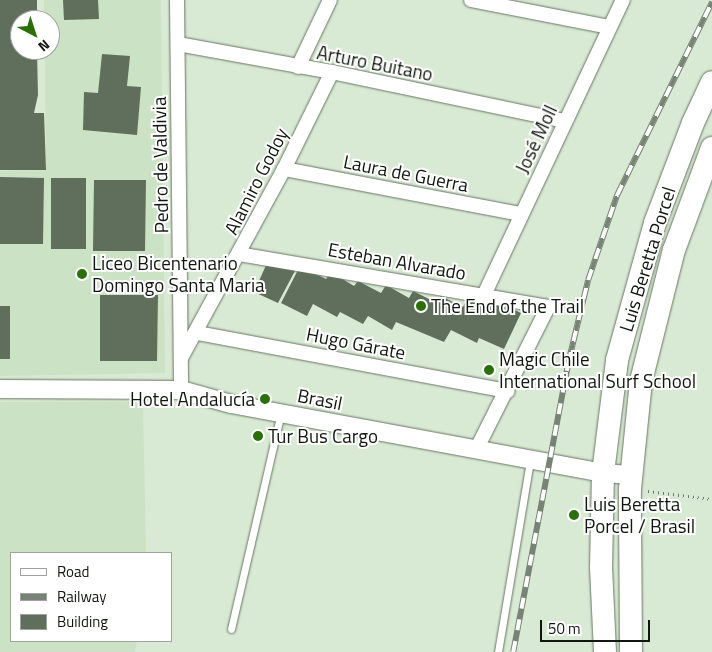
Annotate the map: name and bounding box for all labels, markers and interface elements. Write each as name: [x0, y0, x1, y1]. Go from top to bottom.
north arrow: [10, 10, 60, 60]
text: N: [34, 35, 55, 57]
street label: Arturo Buitano: [315, 41, 435, 85]
street label: Pedro de Valdivia: [147, 96, 173, 234]
street label: José Moll: [510, 101, 562, 177]
street label: Alamiro Godoy: [219, 124, 293, 238]
street label: Laura de Guerra: [342, 150, 470, 196]
street label: Luis Beretta Porcel: [614, 184, 680, 334]
street label: Esteban Alvarado: [326, 238, 468, 284]
place label: Liceo Bicentenario Domingo Santa Maria: [92, 252, 265, 296]
marker: Liceo Bicentenario Domingo Santa Maria: [76, 268, 88, 280]
place label: The End of the Trail: [431, 295, 584, 317]
marker: The End of the Trail: [415, 300, 427, 312]
street label: Hugo Gárate: [305, 322, 407, 364]
place label: Magic Chile International Surf School: [499, 348, 696, 392]
marker: Magic Chile International Surf School: [483, 364, 495, 376]
street label: Brasil: [296, 383, 344, 415]
place label: Hotel Andalucía: [130, 388, 255, 410]
marker: Hotel Andalucía: [259, 393, 271, 405]
place label: Tur Bus Cargo: [268, 425, 378, 447]
marker: Tur Bus Cargo: [252, 430, 264, 442]
place label: Luis Beretta Porcel / Brasil: [584, 493, 695, 537]
marker: Luis Beretta Porcel / Brasil: [568, 509, 580, 521]
legend: [10, 552, 172, 642]
text: Road: [57, 560, 89, 583]
text: Railway: [57, 585, 107, 608]
text: Building: [57, 610, 108, 633]
scale bar: [542, 610, 652, 642]
text: 50 m: [548, 617, 581, 640]

